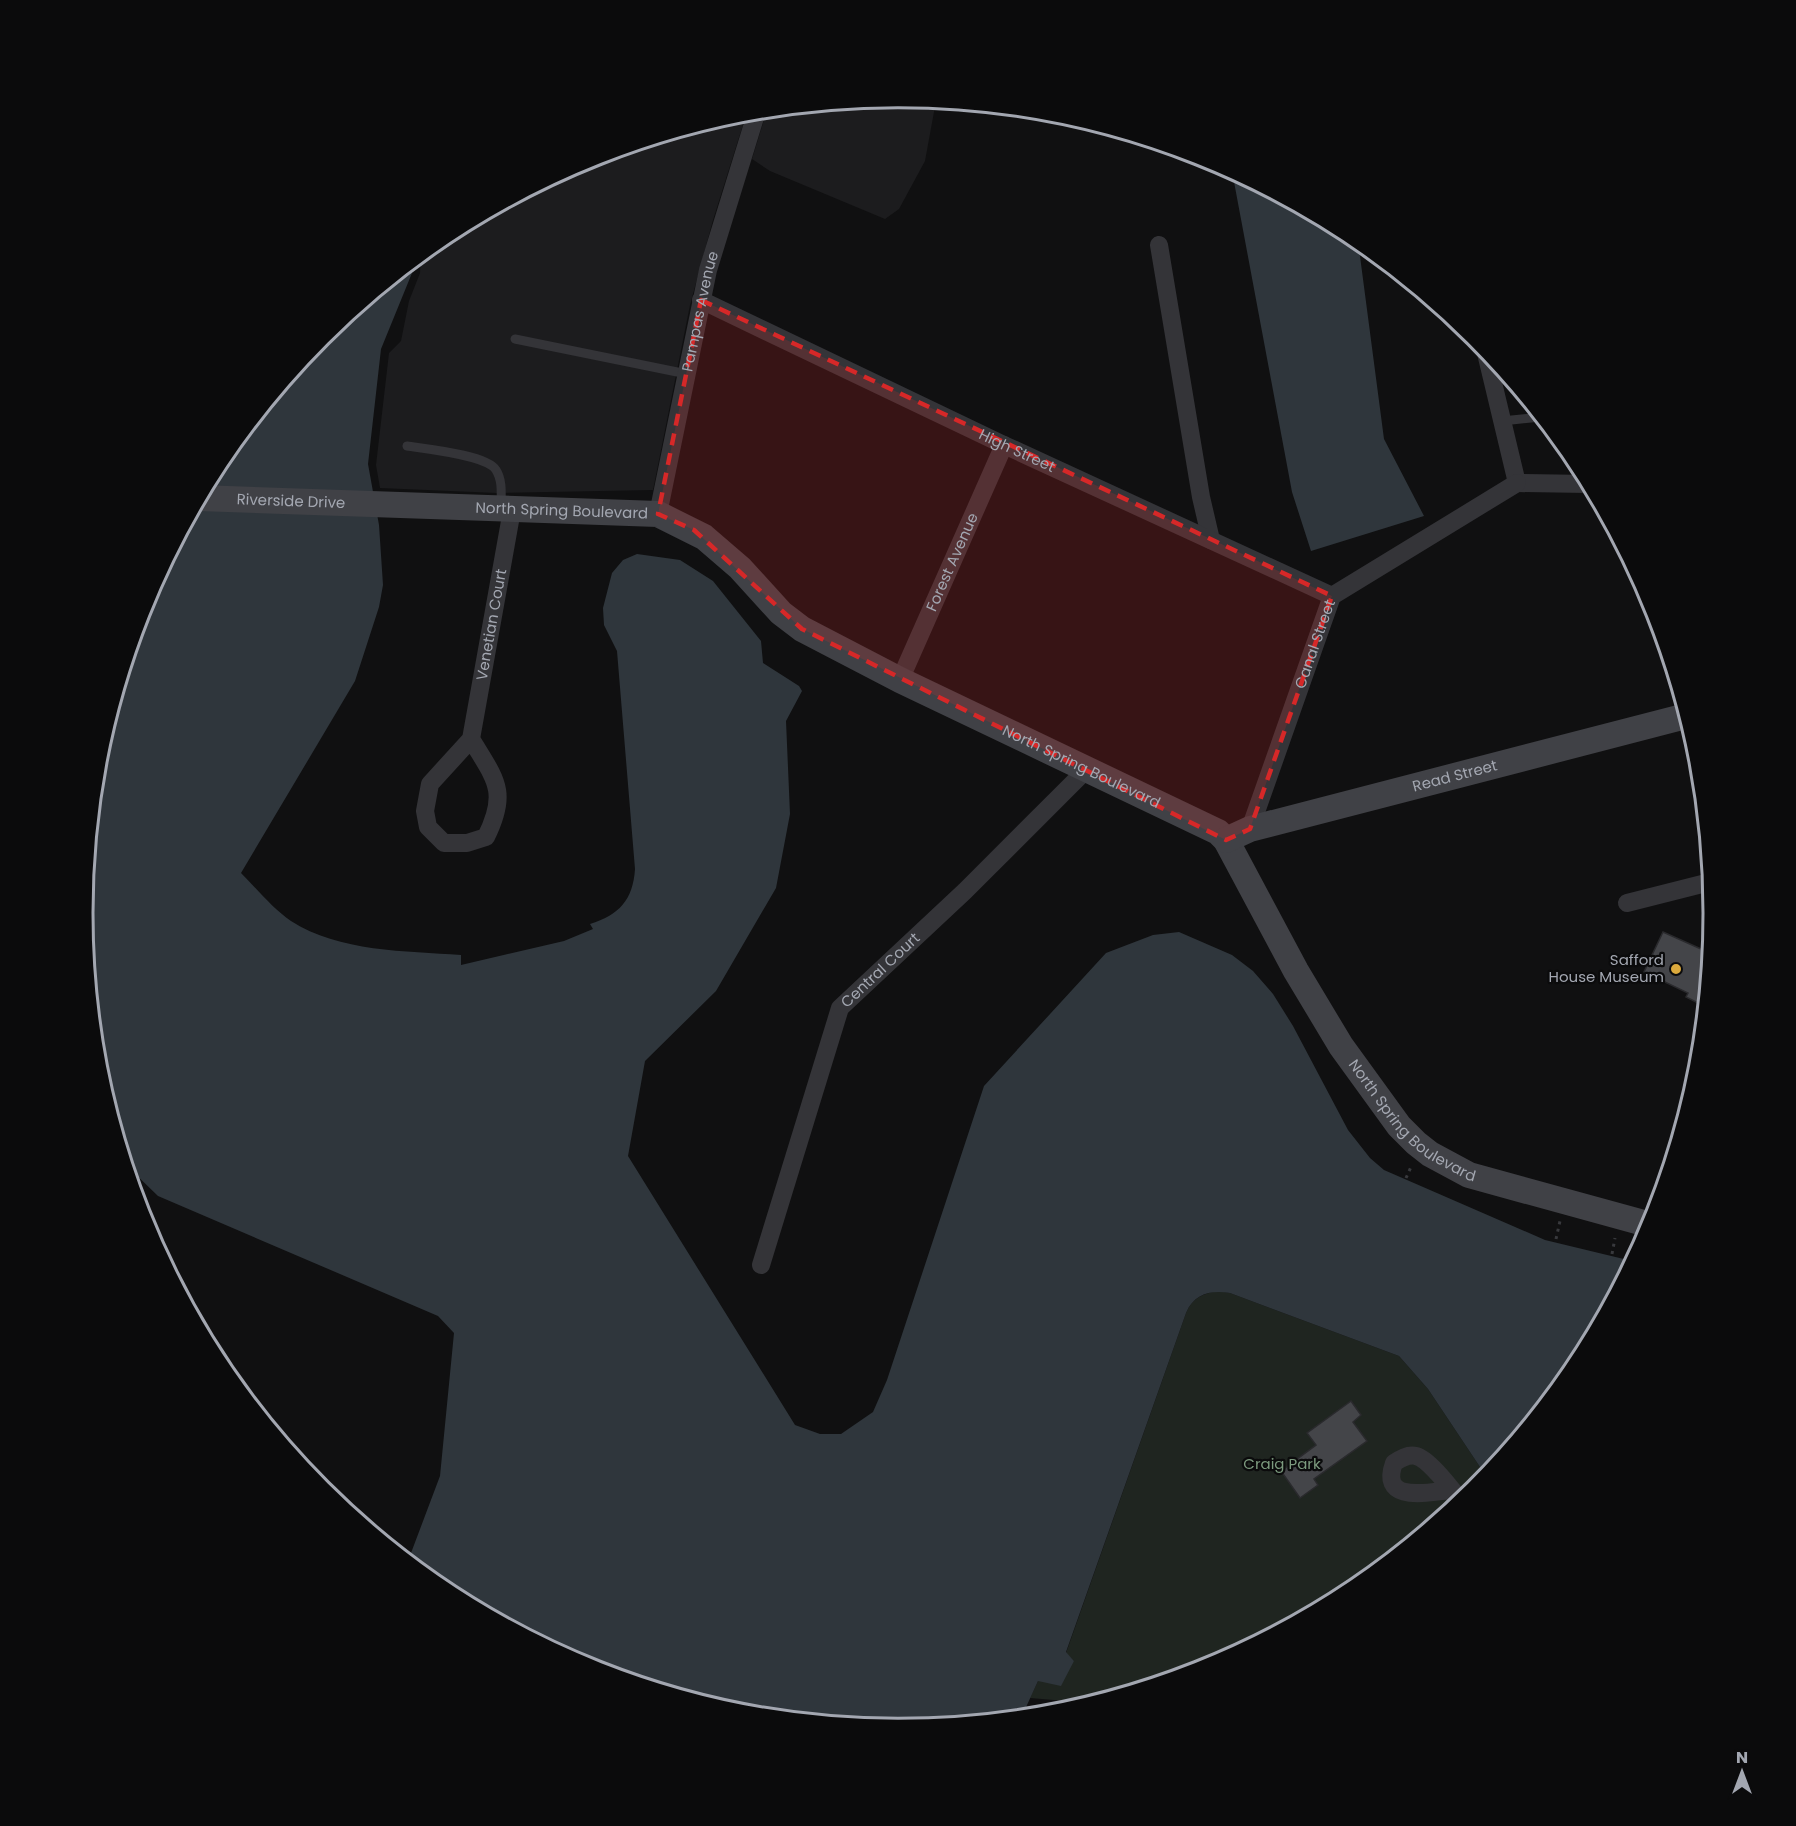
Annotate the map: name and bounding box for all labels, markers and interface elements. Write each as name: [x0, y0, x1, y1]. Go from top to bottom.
street label: Pampas Avenue: [676, 248, 723, 373]
street label: High Street: [975, 423, 1059, 477]
street label: Riverside Drive: [236, 488, 346, 513]
street label: North Spring Boulevard: [475, 497, 648, 524]
street label: Forest Avenue: [921, 509, 983, 614]
street label: Venetian Court: [471, 567, 511, 682]
street label: Canal Street: [1289, 597, 1340, 691]
street label: North Spring Boulevard: [999, 720, 1164, 813]
street label: Read Street: [1410, 754, 1499, 796]
street label: Central Court: [836, 928, 924, 1012]
place label: Safford House Museum: [1549, 949, 1664, 987]
marker: Safford House Museum: [1669, 962, 1683, 976]
street label: North Spring Boulevard: [1344, 1055, 1478, 1186]
park label: Craig Park: [1243, 1453, 1321, 1474]
north arrow: [1712, 1742, 1772, 1802]
text: N: [1736, 1746, 1748, 1769]

